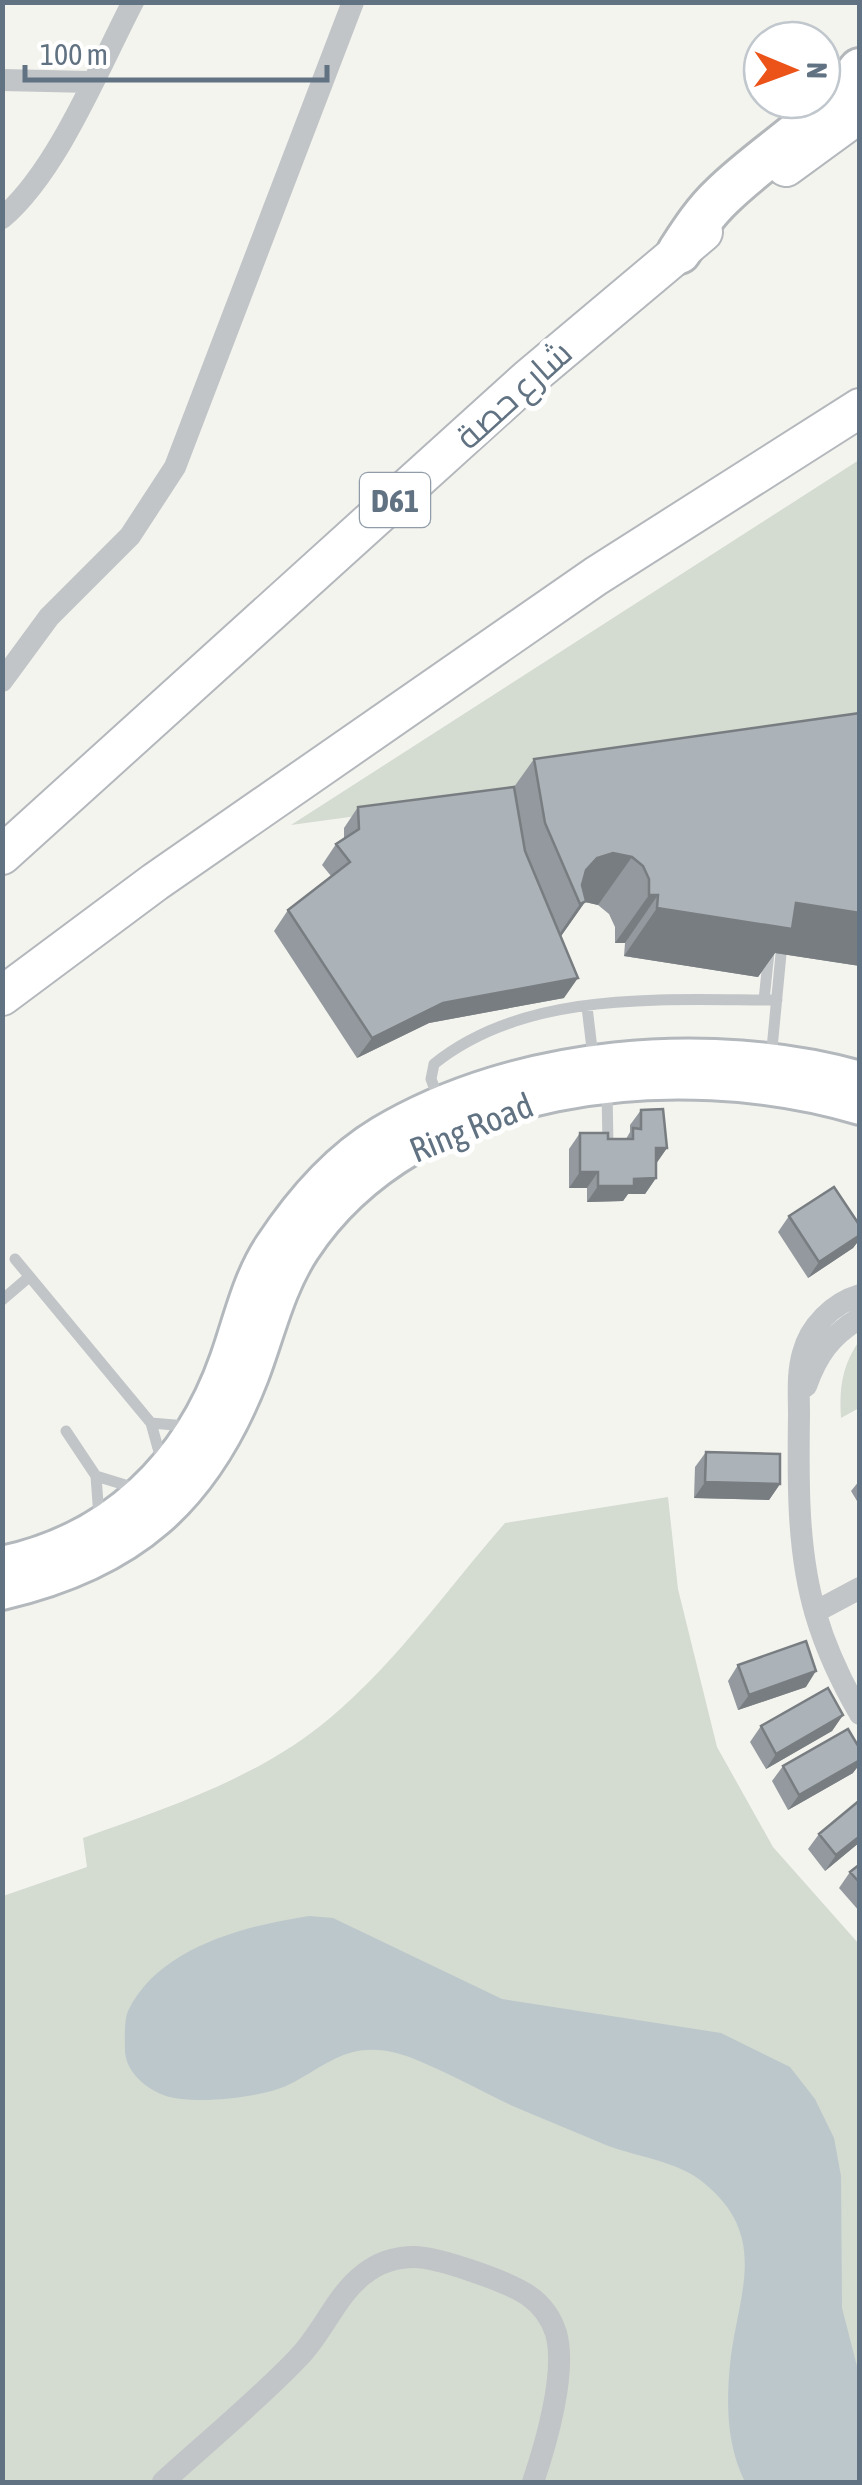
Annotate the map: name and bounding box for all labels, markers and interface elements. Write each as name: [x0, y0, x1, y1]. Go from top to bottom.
scale bar: [25, 20, 328, 82]
north arrow: [742, 20, 842, 120]
text: 100 m: [40, 37, 108, 71]
text: N: [801, 62, 833, 79]
street label: شارع حصة: [447, 332, 582, 459]
road number: D61: [360, 473, 430, 527]
street label: Ring Road: [404, 1084, 538, 1170]

